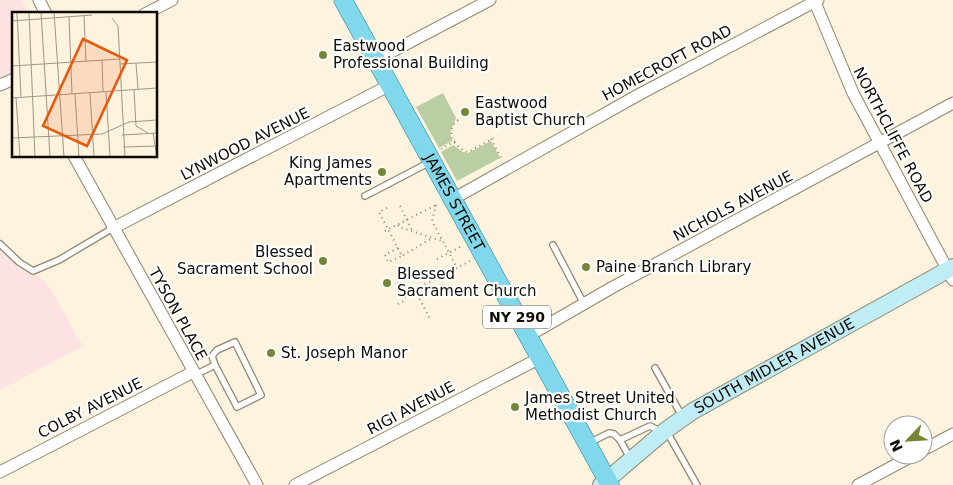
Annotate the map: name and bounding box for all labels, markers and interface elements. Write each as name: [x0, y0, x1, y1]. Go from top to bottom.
inset map: [12, 12, 158, 158]
street label: HOMECROFT ROAD: [599, 21, 735, 105]
place label: Eastwood Professional Building: [333, 37, 489, 72]
marker: Eastwood Professional Building: [317, 49, 329, 61]
street label: NORTHCLIFFE ROAD: [850, 64, 936, 206]
place label: Eastwood Baptist Church: [475, 94, 586, 129]
street label: LYNWOOD AVENUE: [178, 104, 312, 184]
marker: Eastwood Baptist Church: [459, 106, 471, 118]
street label: JAMES STREET: [420, 150, 489, 255]
place label: King James Apartments: [284, 154, 372, 189]
marker: King James Apartments: [376, 166, 388, 178]
street label: NICHOLS AVENUE: [670, 167, 796, 245]
place label: Blessed Sacrament School: [177, 243, 313, 278]
marker: Blessed Sacrament School: [317, 255, 329, 267]
place label: Paine Branch Library: [596, 258, 751, 276]
marker: Paine Branch Library: [580, 261, 592, 273]
street label: TYSON PLACE: [145, 264, 211, 364]
place label: Blessed Sacrament Church: [397, 265, 536, 300]
marker: Blessed Sacrament Church: [381, 277, 393, 289]
road number: NY 290: [483, 306, 551, 328]
street label: SOUTH MIDLER AVENUE: [691, 314, 857, 418]
place label: St. Joseph Manor: [281, 344, 408, 362]
marker: St. Joseph Manor: [265, 347, 277, 359]
street label: COLBY AVENUE: [35, 374, 145, 442]
street label: RIGI AVENUE: [364, 377, 458, 439]
place label: James Street United Methodist Church: [524, 389, 675, 424]
marker: James Street United Methodist Church: [509, 401, 521, 413]
north arrow: [883, 415, 933, 465]
text: N: [886, 437, 906, 454]

